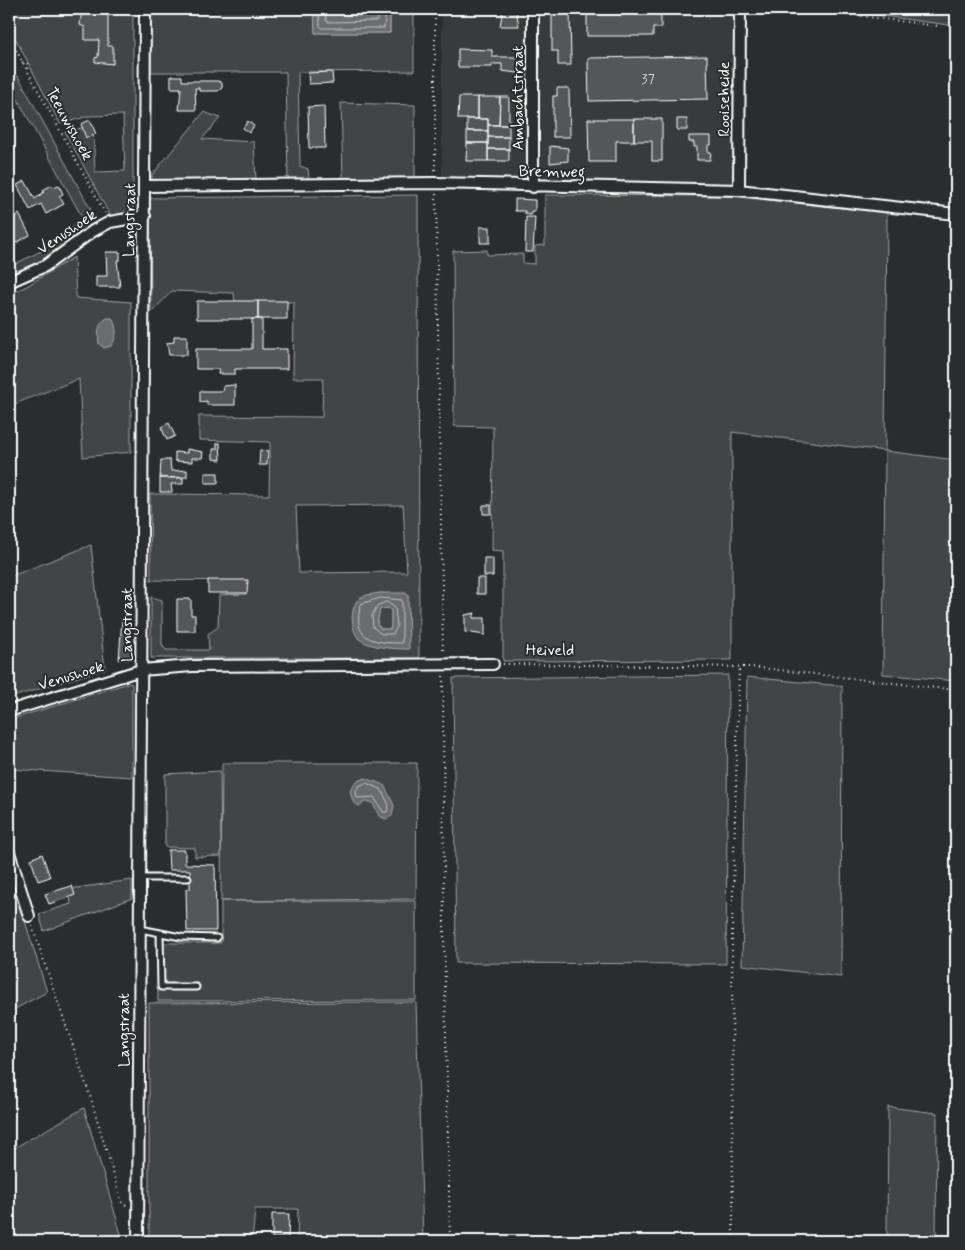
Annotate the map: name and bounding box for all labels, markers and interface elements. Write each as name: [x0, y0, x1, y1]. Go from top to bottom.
street label: Ambachtstraat: [508, 46, 529, 150]
street label: Rooiseheide: [714, 61, 735, 137]
house number: 37: [641, 70, 655, 88]
street label: Teeuwishoek: [40, 84, 98, 164]
street label: Bremweg: [518, 161, 586, 184]
street label: Langstraat: [119, 183, 142, 257]
street label: Venushoek: [33, 204, 101, 260]
street label: Langstraat: [117, 588, 139, 662]
street label: Heiveld: [526, 640, 574, 661]
street label: Venushoek: [36, 656, 106, 696]
street label: Langstraat: [114, 993, 136, 1067]

